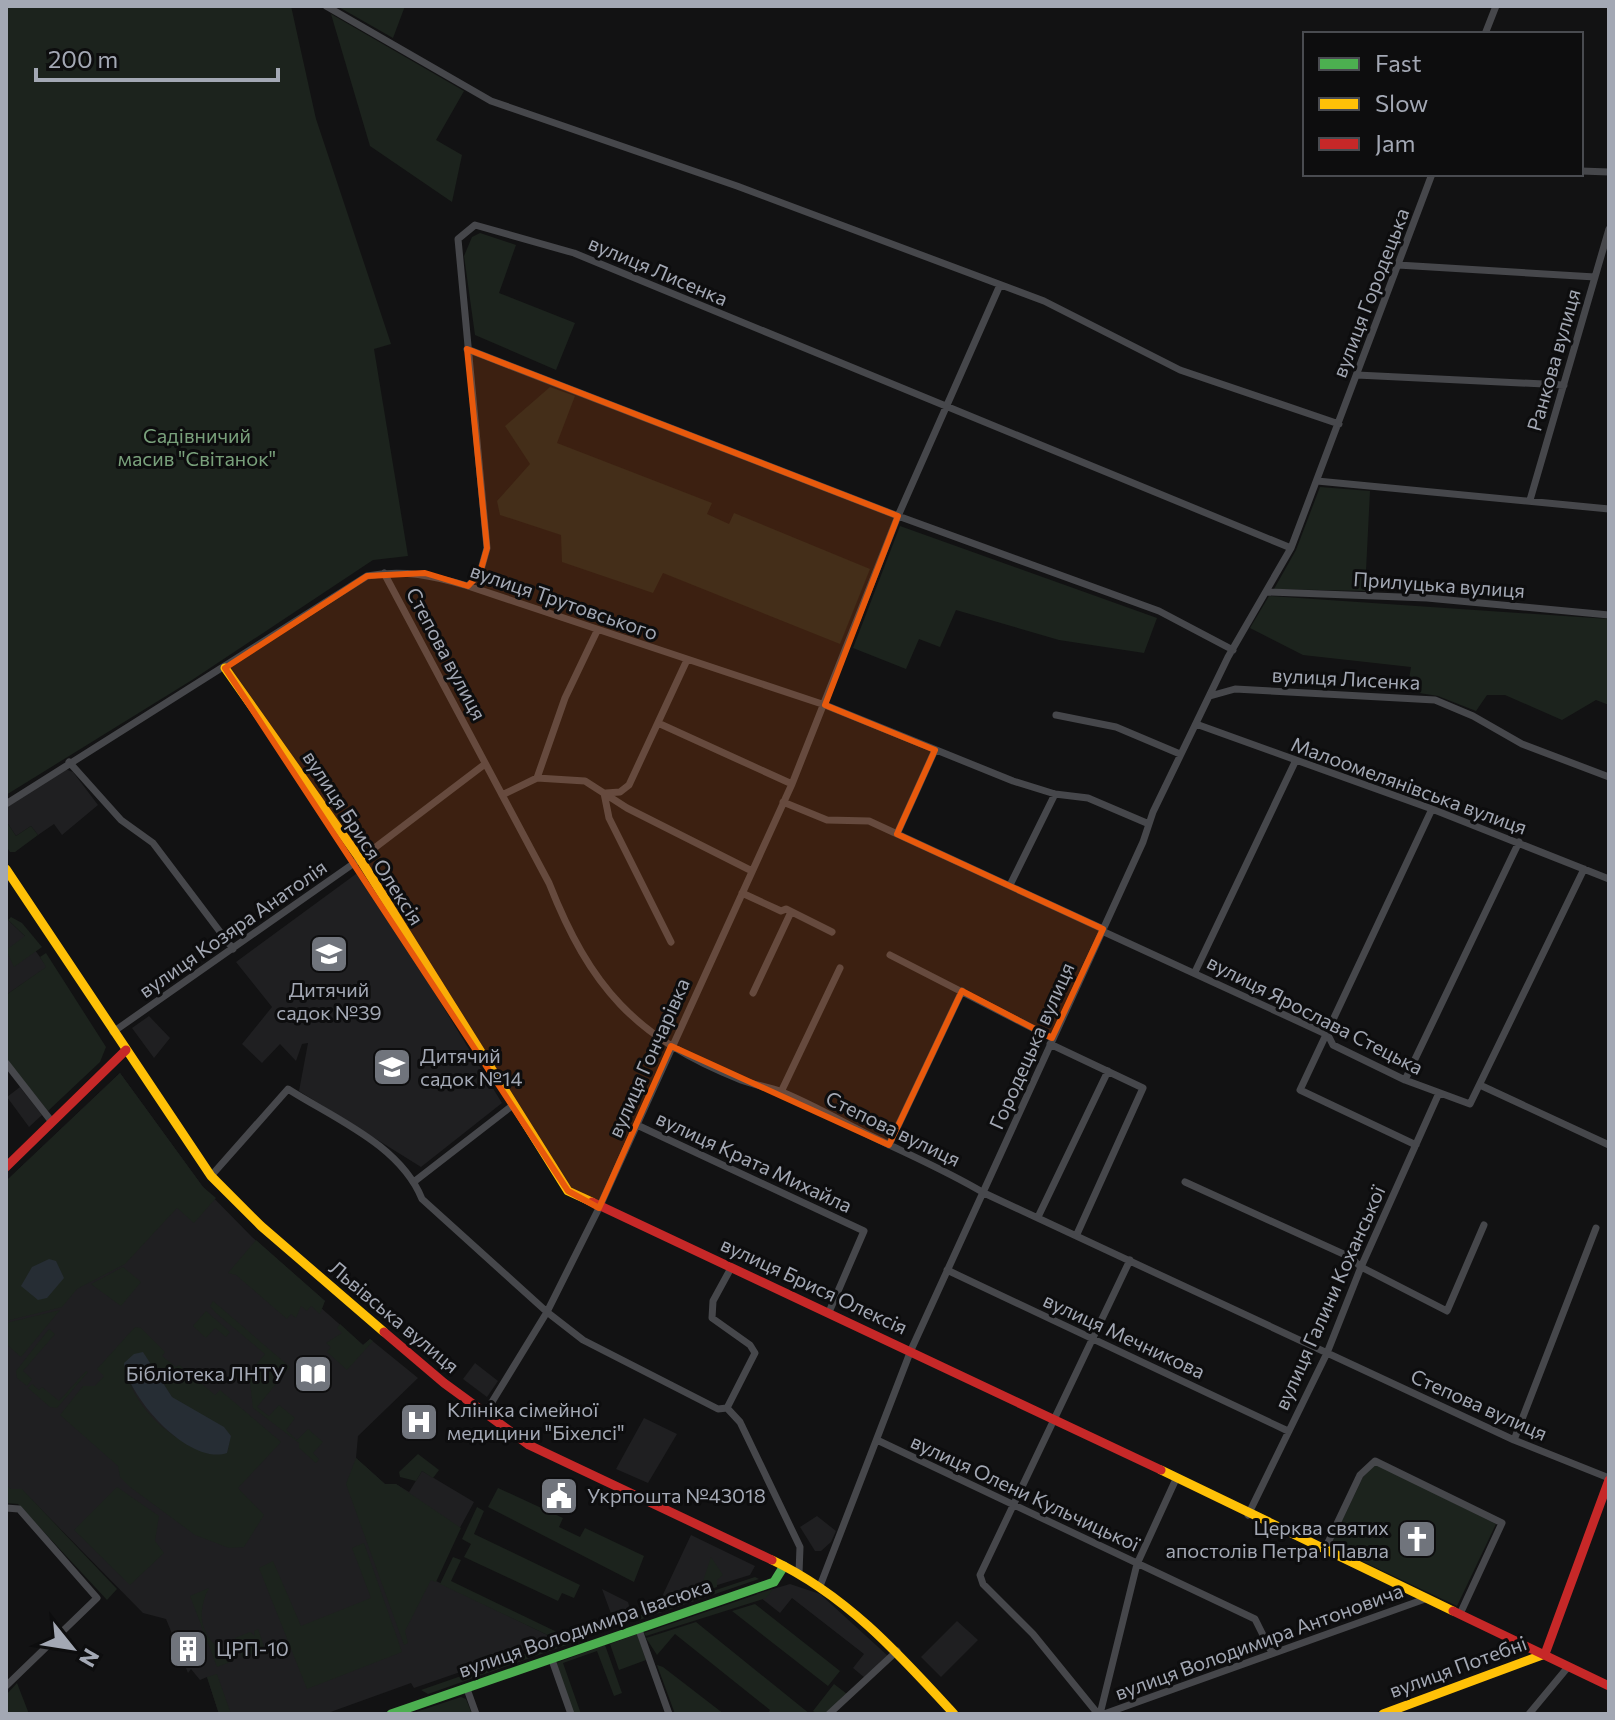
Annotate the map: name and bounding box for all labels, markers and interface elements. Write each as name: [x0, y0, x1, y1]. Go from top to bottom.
scale bar: [36, 32, 278, 82]
legend: [1303, 32, 1583, 176]
text: 200 m: [48, 44, 118, 73]
text: Fast: [1375, 48, 1422, 77]
text: Slow: [1375, 88, 1428, 117]
text: Jam: [1375, 128, 1415, 157]
street label: вулиця Городецька: [1327, 204, 1413, 381]
street label: вулиця Лисенка: [585, 230, 731, 310]
street label: Ранкова вулиця: [1521, 286, 1585, 434]
park label: Садівничий масив "Світанок": [118, 423, 276, 470]
street label: вулиця Трутовського: [467, 558, 661, 644]
street label: Прилуцька вулиця: [1352, 566, 1526, 602]
street label: Степова вулиця: [402, 583, 492, 724]
street label: вулиця Лисенка: [1271, 662, 1421, 694]
street label: Малоомелянівська вулиця: [1288, 731, 1530, 839]
street label: вулиця Брися Олексія: [298, 746, 429, 929]
street label: вулиця Козяра Анатолія: [134, 854, 331, 1002]
school or university icon: Дитячий садок №39: [308, 933, 350, 975]
street label: вулиця Ярослава Стецька: [1204, 949, 1427, 1079]
street label: Городецька вулиця: [984, 959, 1079, 1133]
street label: вулиця Гончарівка: [602, 974, 694, 1141]
place label: Дитячий садок №39: [276, 977, 382, 1024]
place label: Дитячий садок №14: [420, 1043, 522, 1090]
school or university icon: Дитячий садок №14: [371, 1046, 413, 1088]
street label: Степова вулиця: [822, 1085, 965, 1171]
street label: вулиця Крата Михайла: [653, 1105, 856, 1217]
street label: вулиця Галини Коханської: [1269, 1181, 1390, 1413]
street label: вулиця Брися Олексія: [717, 1231, 912, 1339]
street label: Львівська вулиця: [325, 1255, 464, 1378]
street label: вулиця Мечникова: [1040, 1287, 1209, 1383]
library icon: Бібліотека ЛНТУ: [292, 1353, 334, 1395]
place label: Бібліотека ЛНТУ: [126, 1361, 285, 1385]
street label: Степова вулиця: [1407, 1363, 1551, 1445]
place label: Клініка сімейної медицини "Біхелсі": [447, 1397, 625, 1444]
hospital icon: Клініка сімейної медицини "Біхелсі": [398, 1401, 440, 1443]
street label: вулиця Олени Кульчицької: [907, 1428, 1144, 1556]
public building icon: Укрпошта №43018: [538, 1475, 580, 1517]
place label: Укрпошта №43018: [587, 1483, 766, 1507]
place label: Церква святих апостолів Петра і Павла: [1166, 1515, 1389, 1562]
church icon: Церква святих апостолів Петра і Павла: [1396, 1518, 1438, 1560]
street label: вулиця Володимира Івасюка: [455, 1572, 714, 1682]
street label: вулиця Володимира Антоновича: [1111, 1578, 1406, 1704]
north arrow: [32, 1608, 112, 1688]
building icon: ЦРП-10: [167, 1628, 209, 1670]
street label: вулиця Потебні: [1386, 1630, 1530, 1702]
place label: ЦРП-10: [216, 1636, 289, 1660]
text: N: [74, 1644, 106, 1672]

